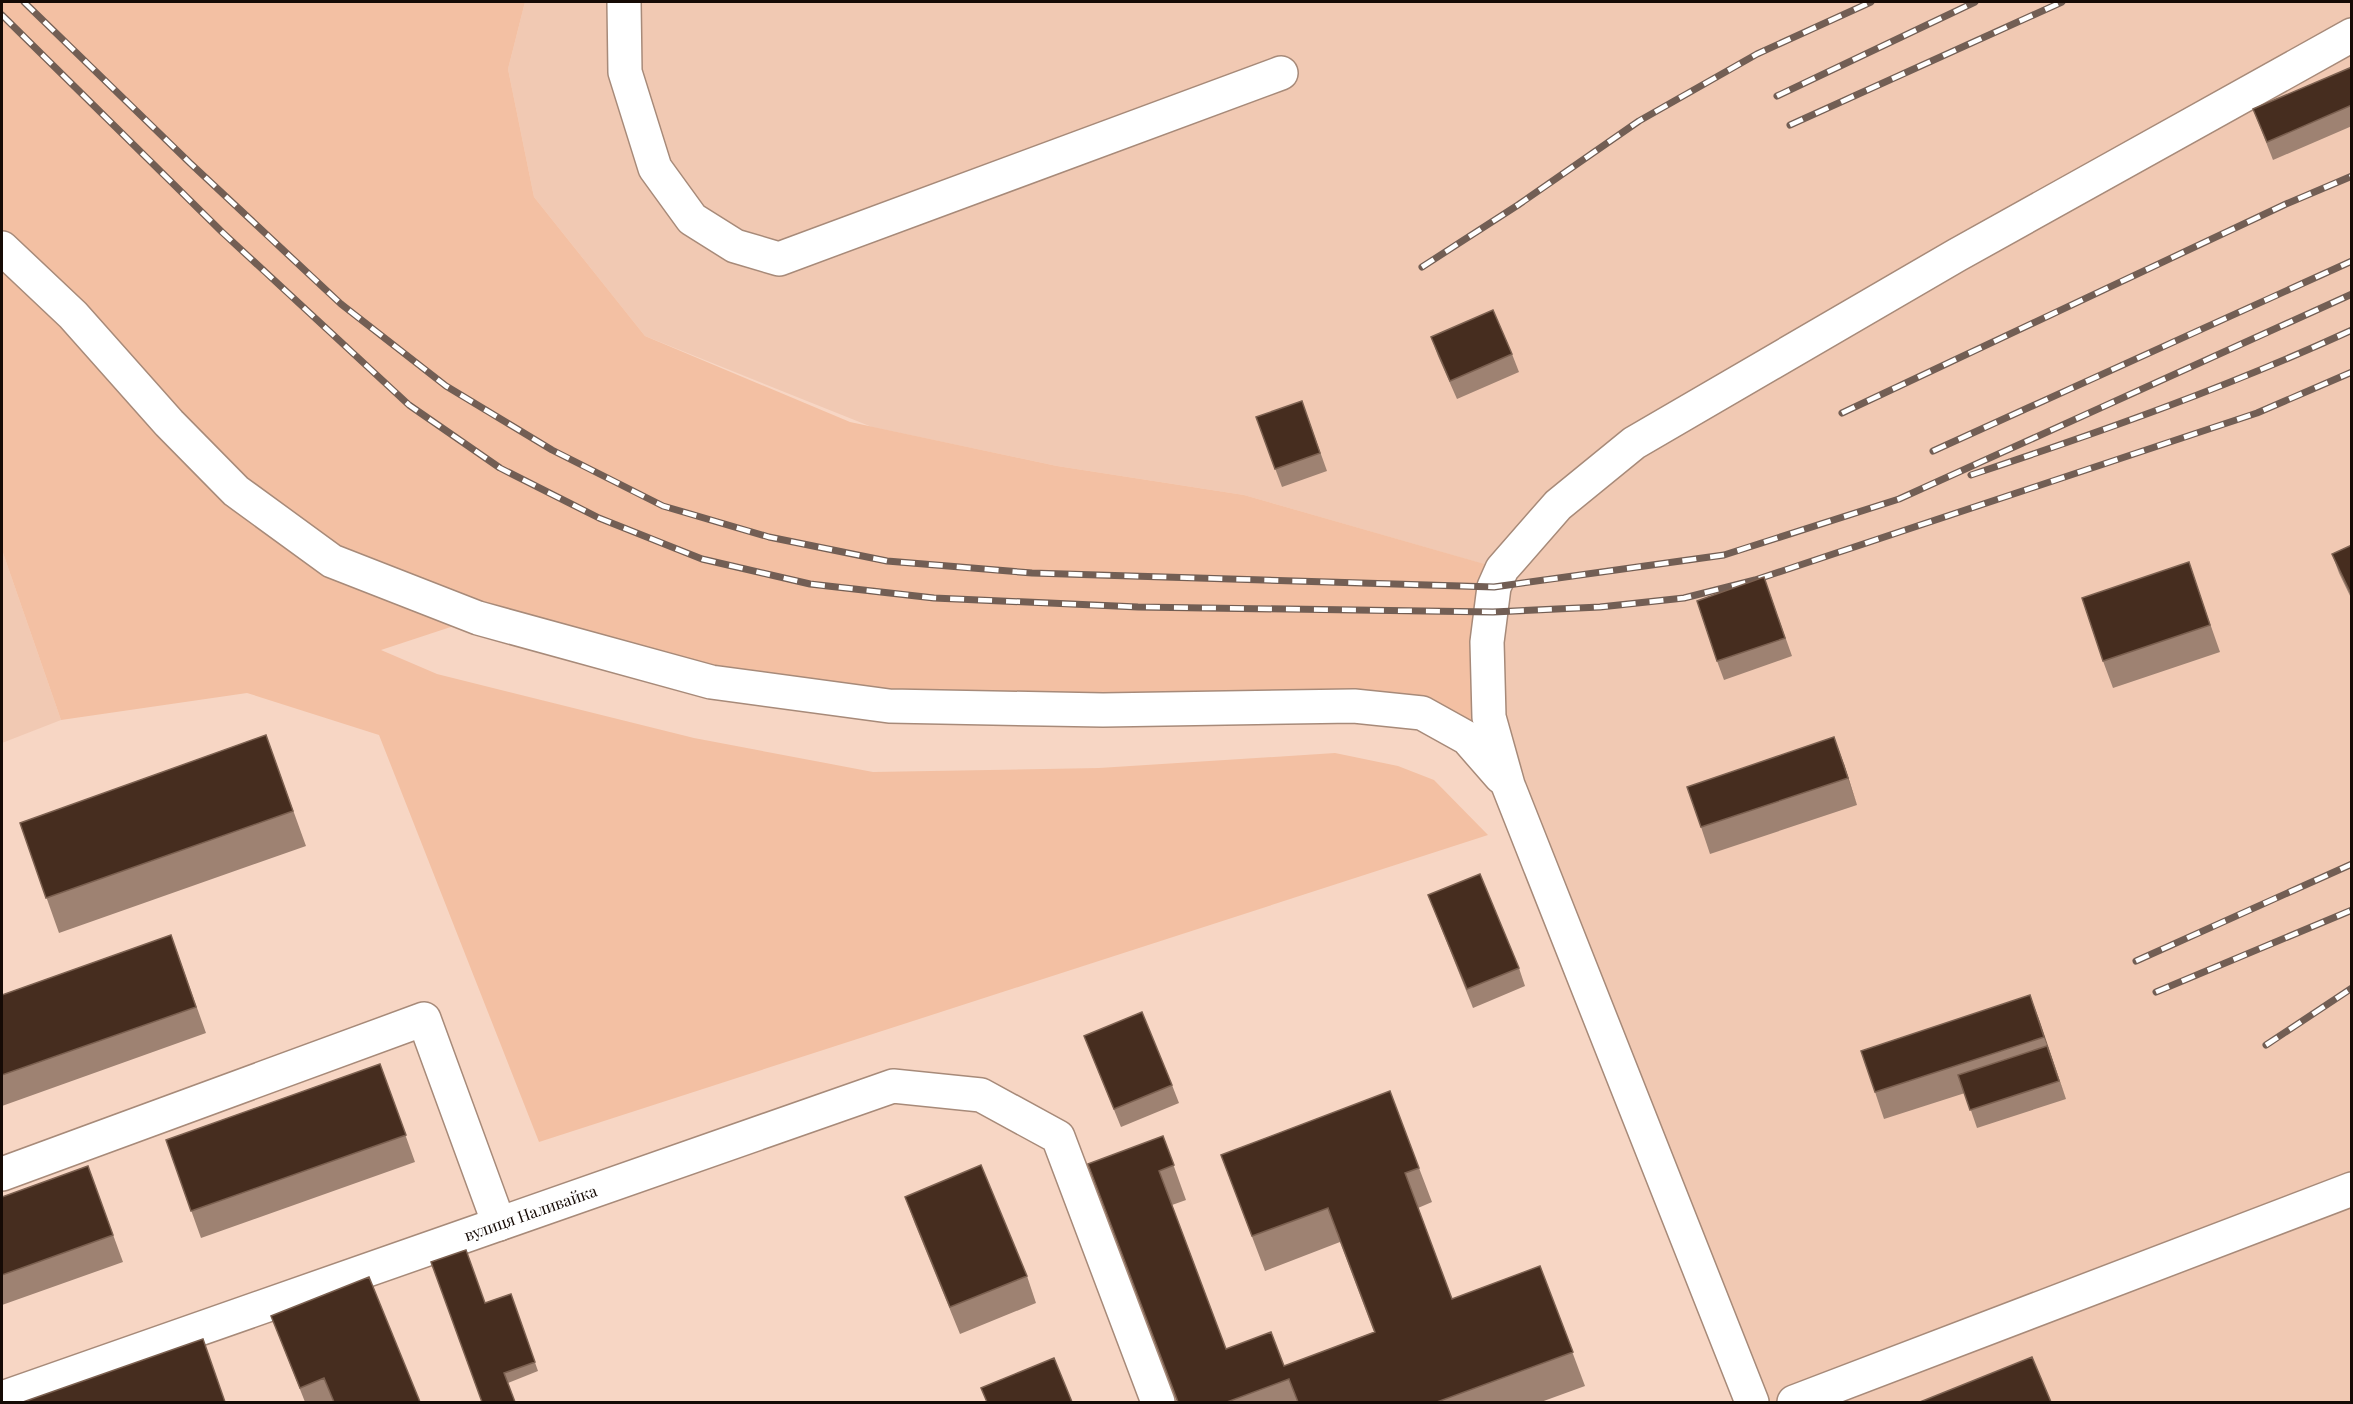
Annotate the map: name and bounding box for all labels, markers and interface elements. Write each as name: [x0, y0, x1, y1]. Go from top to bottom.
street label: вулиця Наливайка: [461, 1180, 600, 1245]

